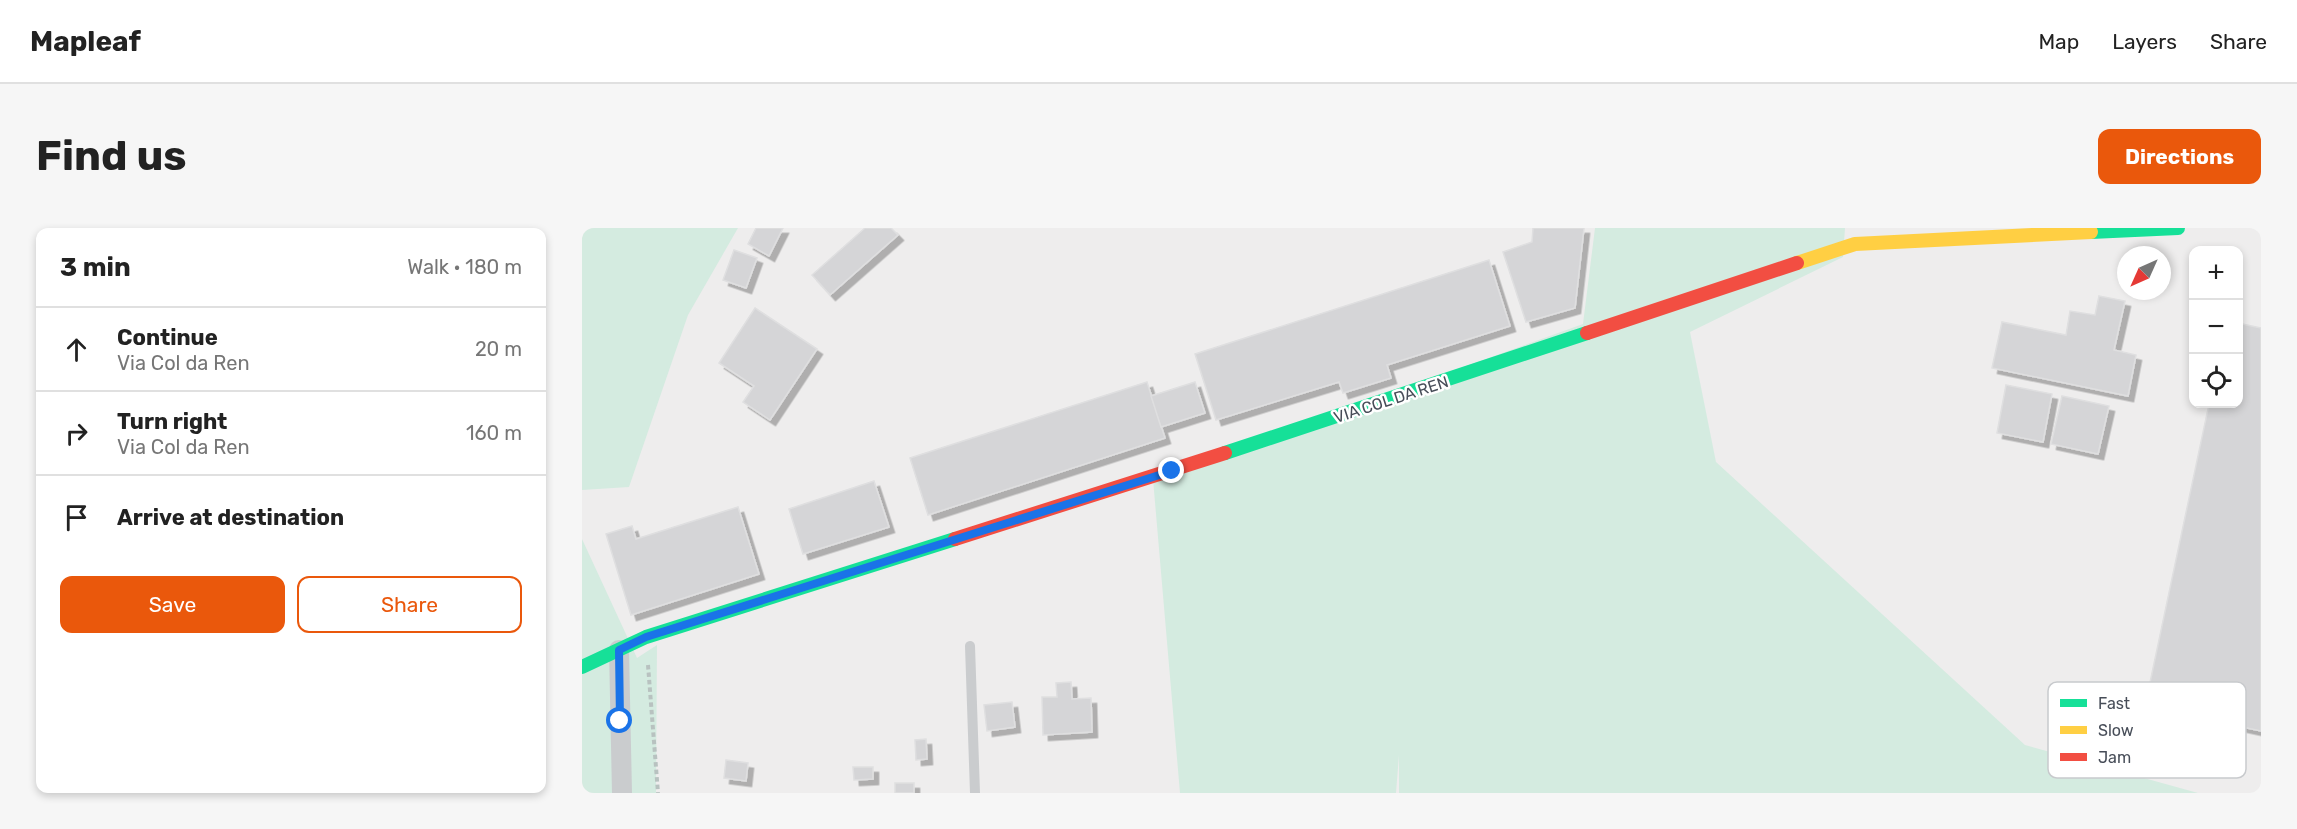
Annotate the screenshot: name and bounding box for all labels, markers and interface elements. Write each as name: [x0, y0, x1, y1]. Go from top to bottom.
text: Mapleaf: [30, 25, 141, 58]
text: Map: [2038, 29, 2079, 54]
text: Layers: [2112, 29, 2177, 54]
text: Share: [2210, 29, 2267, 54]
button: Directions: [2098, 129, 2261, 184]
text: Find us: [36, 131, 187, 181]
north arrow: [2117, 246, 2171, 300]
map controls: [2189, 246, 2243, 408]
button: +: [2189, 246, 2243, 300]
text: 3 min: [60, 252, 131, 283]
text: Walk · 180 m: [407, 255, 522, 279]
button: −: [2189, 300, 2243, 354]
text: Continue: [117, 324, 218, 351]
icon: ahead: [60, 333, 93, 366]
text: 20 m: [475, 337, 522, 361]
text: Via Col da Ren: [117, 351, 250, 375]
button: locate: [2189, 354, 2243, 408]
street label: VIA COL DA REN: [1331, 372, 1451, 427]
text: Turn right: [117, 408, 227, 435]
icon: right: [60, 417, 93, 450]
text: 160 m: [466, 421, 522, 445]
text: Via Col da Ren: [117, 435, 250, 459]
route end: [1158, 457, 1184, 483]
icon: arrive: [60, 501, 93, 534]
text: Arrive at destination: [117, 504, 344, 531]
button: Save: [60, 576, 285, 633]
button: Share: [297, 576, 522, 633]
legend: [2048, 682, 2246, 778]
text: Fast: [2098, 694, 2130, 713]
route start: [606, 707, 632, 733]
text: Slow: [2098, 721, 2134, 740]
text: Jam: [2098, 748, 2131, 767]

